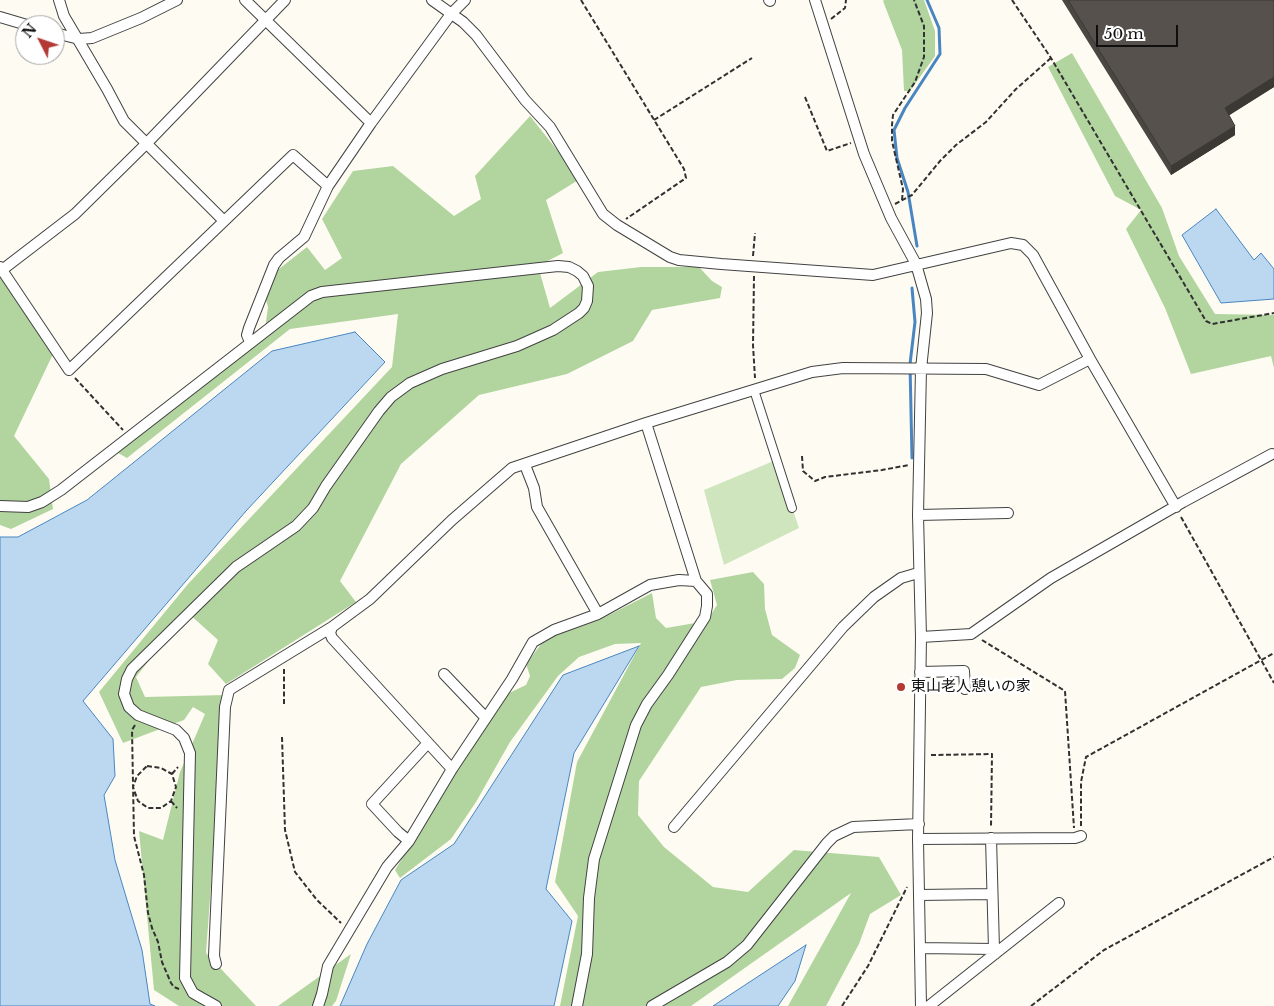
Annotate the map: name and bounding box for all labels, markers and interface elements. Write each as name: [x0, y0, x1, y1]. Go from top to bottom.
north arrow: [15, 15, 65, 65]
scale bar: [1099, 15, 1182, 47]
text: N: [18, 20, 41, 42]
text: 50 m: [1104, 24, 1144, 43]
place label: 東山老人憩いの家: [911, 678, 1031, 696]
marker: 東山老人憩いの家: [895, 681, 907, 693]

